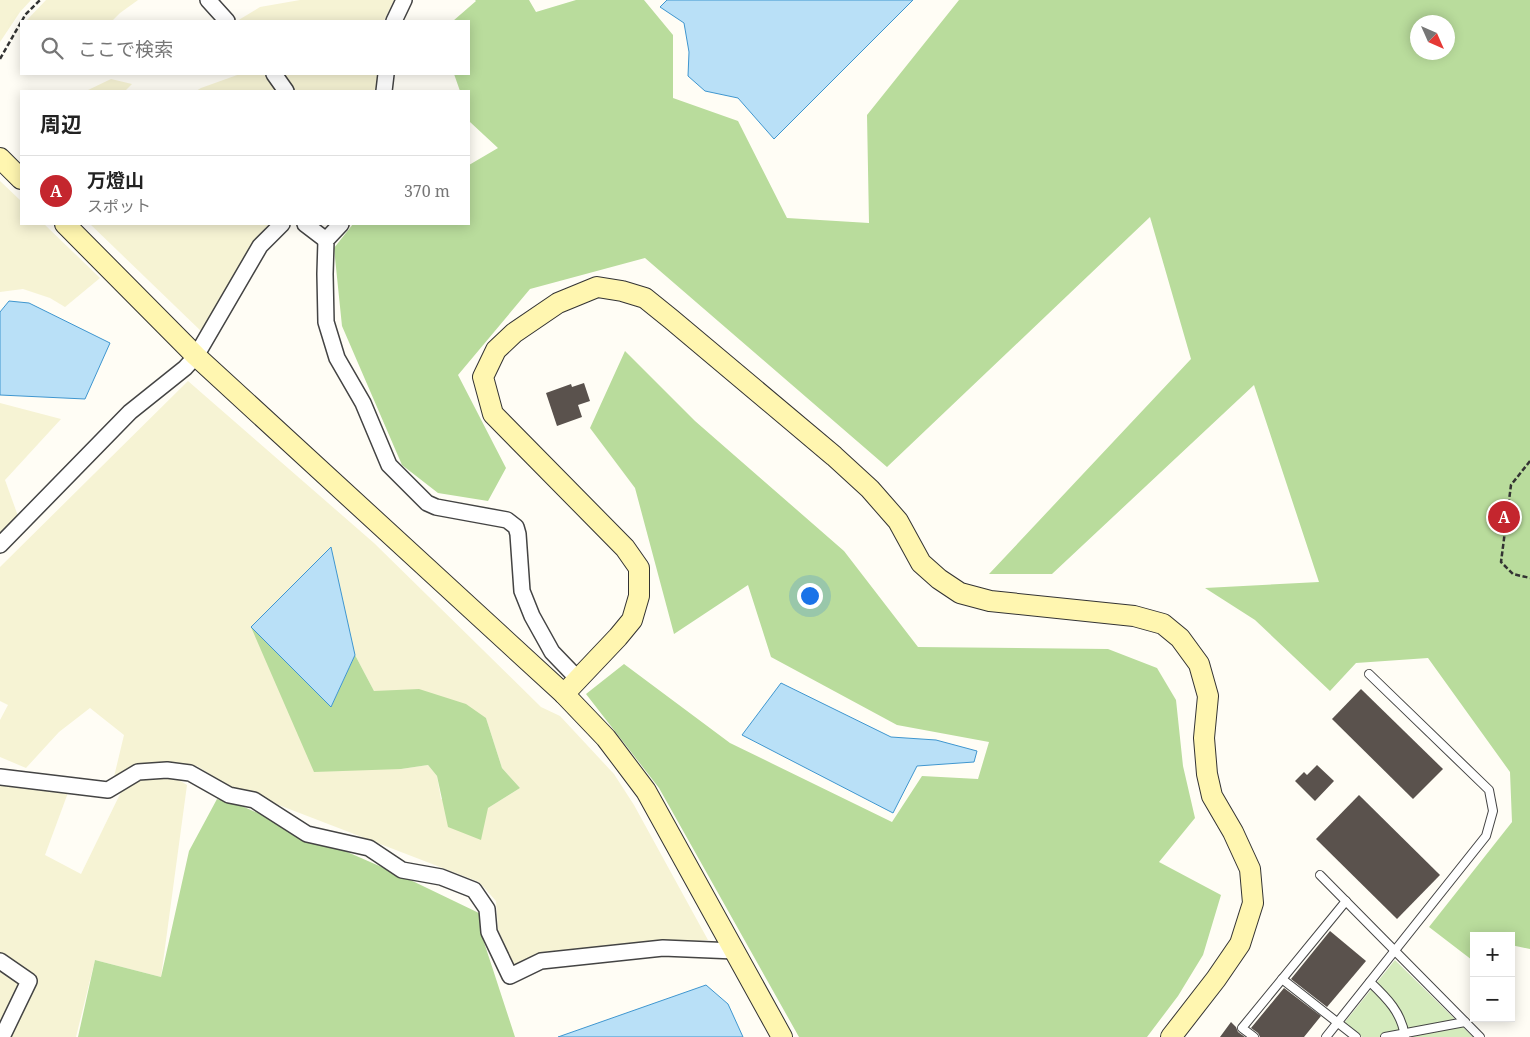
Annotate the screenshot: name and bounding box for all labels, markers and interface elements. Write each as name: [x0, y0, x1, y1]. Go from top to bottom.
north arrow: [1410, 15, 1455, 60]
search box: [20, 20, 470, 75]
icon: search: [38, 34, 66, 62]
text: ここで検索: [78, 36, 173, 62]
text: 周辺: [40, 110, 82, 138]
text: 万燈山: [87, 167, 144, 193]
text: A: [50, 180, 62, 202]
text: 370 m: [404, 180, 450, 202]
text: スポット: [87, 195, 151, 217]
pin: A: [1488, 498, 1520, 536]
your location: [797, 583, 823, 609]
map controls: [1470, 932, 1515, 1022]
button: +: [1470, 932, 1515, 977]
button: −: [1470, 977, 1515, 1022]

